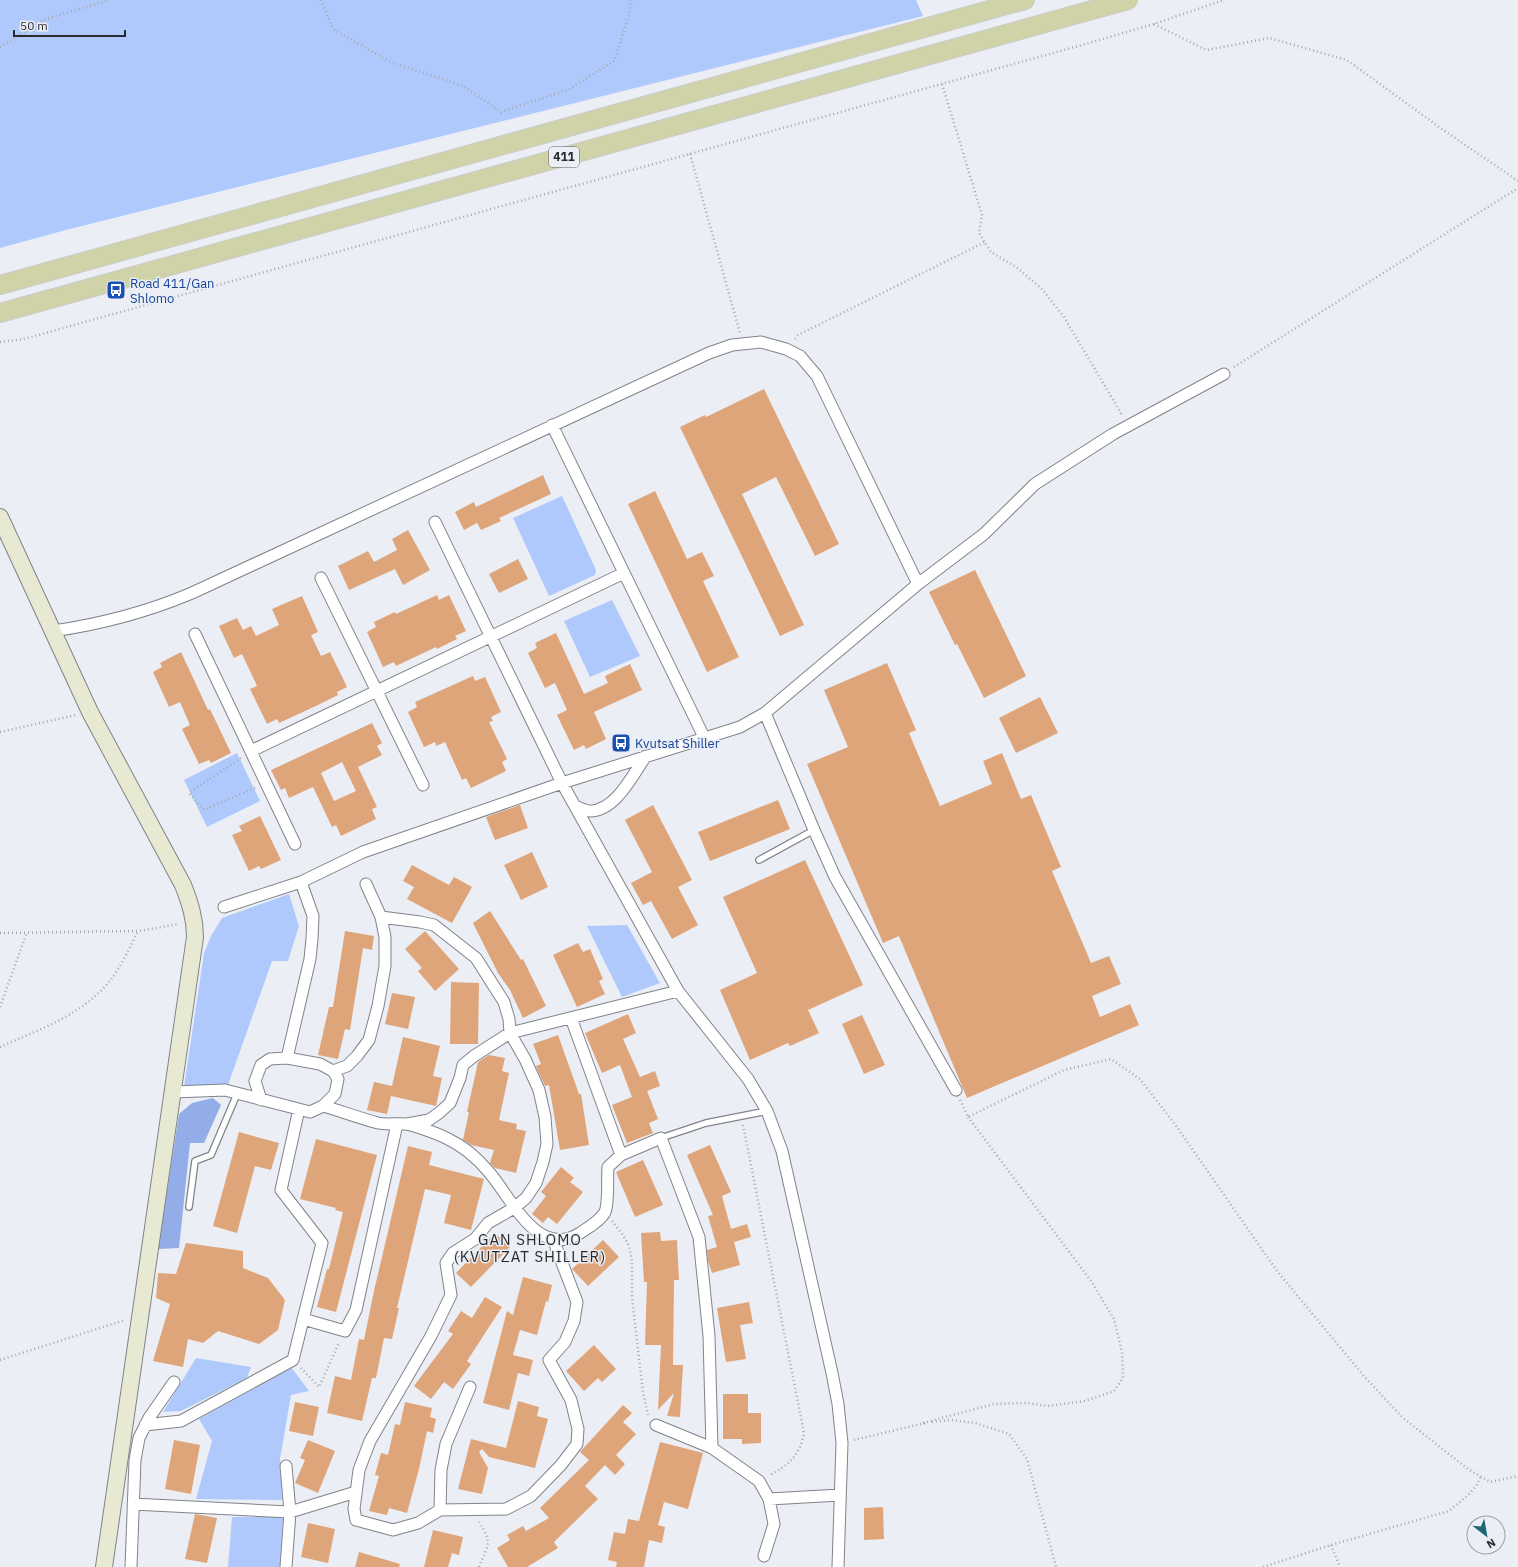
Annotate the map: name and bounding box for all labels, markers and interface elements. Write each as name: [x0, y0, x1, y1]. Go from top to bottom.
scale bar: [14, 12, 125, 38]
text: 50 m: [20, 18, 48, 33]
road number: 411: [549, 147, 579, 167]
place label: Road 411/Gan Shlomo: [130, 275, 215, 307]
bus stop icon: Road 411/Gan Shlomo: [105, 279, 127, 301]
bus stop icon: Kvutsat Shiller: [610, 732, 632, 754]
place label: Kvutsat Shiller: [635, 735, 720, 752]
district label: GAN SHLOMO (KVUTZAT SHILLER): [454, 1230, 606, 1266]
north arrow: [1466, 1515, 1506, 1555]
text: N: [1484, 1536, 1498, 1552]

